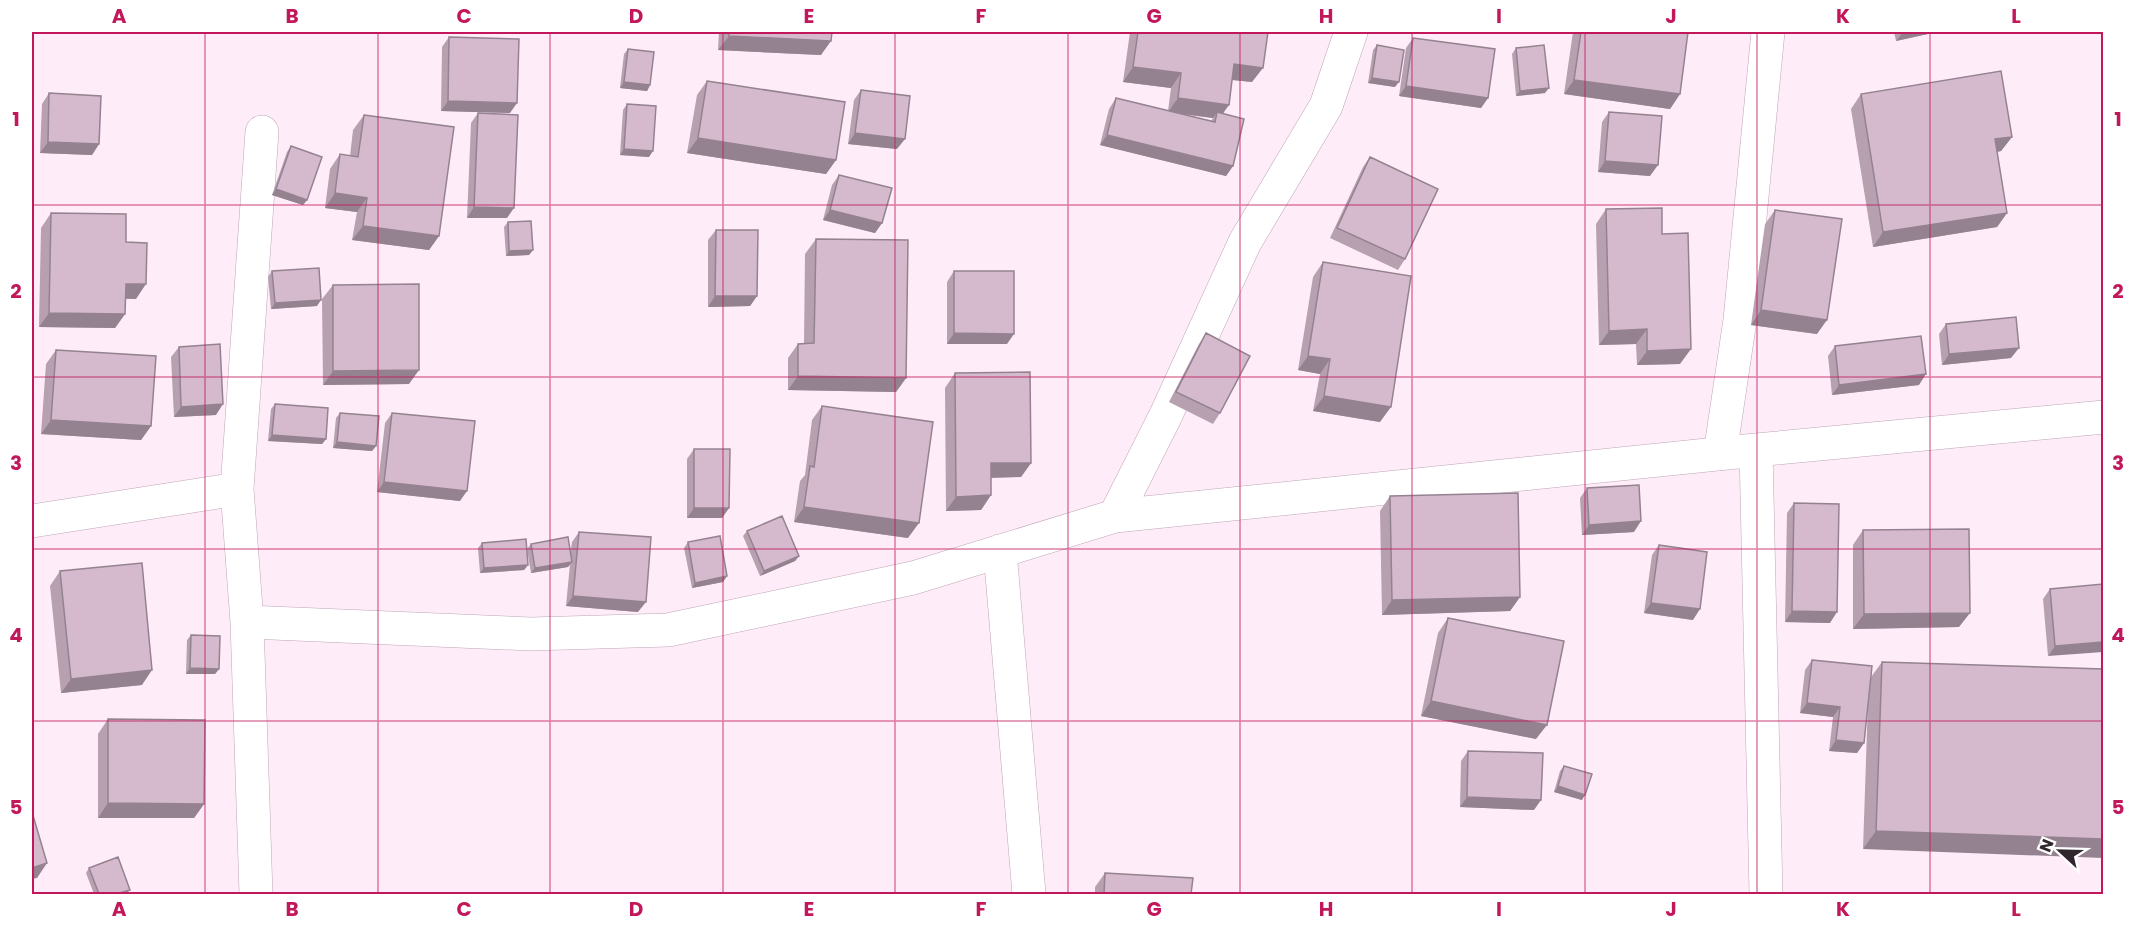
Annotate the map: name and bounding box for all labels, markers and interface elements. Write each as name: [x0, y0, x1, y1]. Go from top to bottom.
text: A: [112, 2, 127, 30]
text: B: [285, 2, 299, 30]
text: C: [456, 2, 472, 30]
text: D: [629, 2, 643, 30]
text: E: [804, 2, 814, 30]
text: F: [976, 2, 987, 30]
text: G: [1146, 2, 1162, 30]
text: H: [1319, 2, 1333, 30]
text: I: [1496, 2, 1502, 30]
text: J: [1665, 2, 1677, 30]
text: K: [1836, 2, 1850, 30]
text: L: [2011, 2, 2021, 30]
text: 1: [12, 105, 20, 133]
text: 1: [2114, 105, 2122, 133]
text: 2: [10, 277, 22, 305]
text: 2: [2112, 277, 2124, 305]
text: 3: [10, 449, 22, 477]
text: 3: [2112, 449, 2124, 477]
text: 4: [9, 621, 23, 649]
text: 4: [2111, 621, 2125, 649]
text: 5: [10, 793, 23, 821]
text: 5: [2112, 793, 2125, 821]
north arrow: [2030, 821, 2090, 881]
text: N: [2034, 836, 2059, 855]
text: A: [112, 895, 127, 923]
text: B: [285, 895, 299, 923]
text: C: [456, 895, 472, 923]
text: D: [629, 895, 643, 923]
text: E: [804, 895, 814, 923]
text: F: [976, 895, 987, 923]
text: G: [1146, 895, 1162, 923]
text: H: [1319, 895, 1333, 923]
text: I: [1496, 895, 1502, 923]
text: J: [1665, 895, 1677, 923]
text: K: [1836, 895, 1850, 923]
text: L: [2011, 895, 2021, 923]

